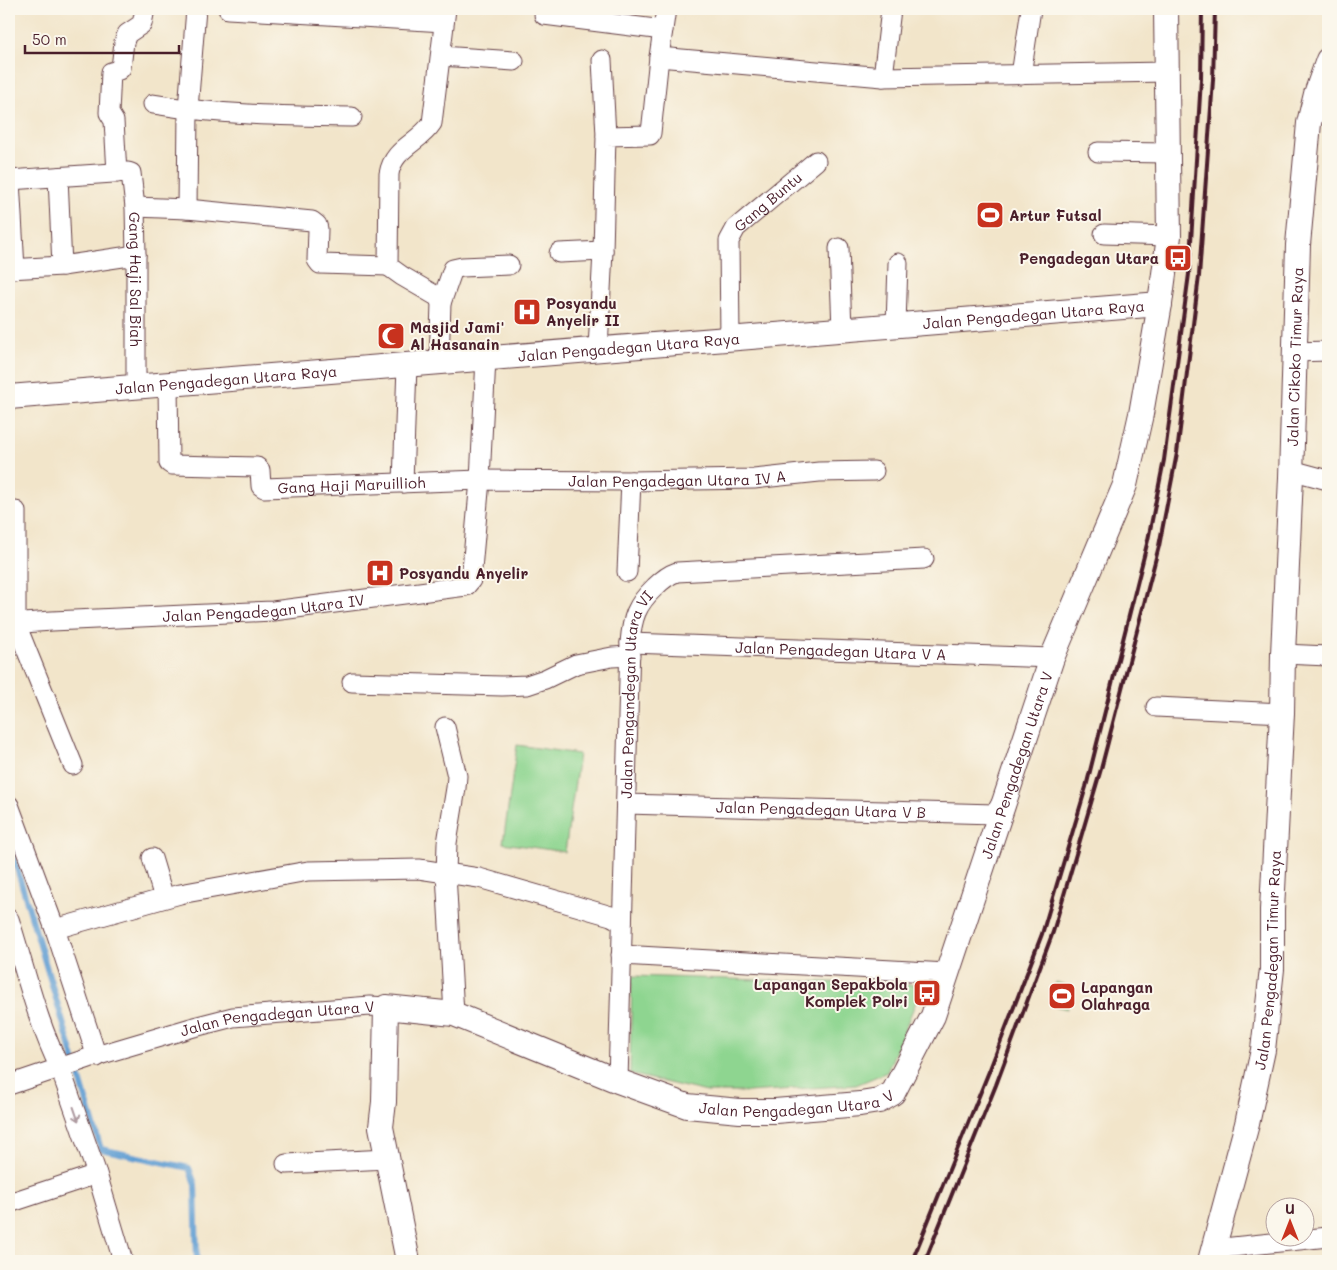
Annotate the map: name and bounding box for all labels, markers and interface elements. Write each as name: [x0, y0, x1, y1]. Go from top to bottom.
scale bar: [25, 22, 179, 54]
text: 50 m: [32, 29, 67, 49]
street label: Gang Buntu: [729, 167, 806, 236]
sports icon: Artur Futsal: [975, 200, 1005, 230]
place label: Artur Futsal: [1009, 205, 1101, 225]
street label: Gang Haji Sal Biah: [125, 212, 146, 347]
bus stop icon: Pengadegan Utara: [1163, 243, 1193, 273]
place label: Pengadegan Utara: [1019, 248, 1159, 268]
street label: Jalan Cikoko Timur Raya: [1282, 267, 1307, 447]
place label: Posyandu Anyelir II: [546, 293, 620, 330]
street label: Jalan Pengadegan Utara Raya: [922, 295, 1145, 333]
hospital icon: Posyandu Anyelir II: [512, 297, 542, 327]
place label: Masjid Jami' Al Hasanain: [410, 317, 505, 354]
mosque icon: Masjid Jami' Al Hasanain: [376, 321, 406, 351]
street label: Jalan Pengadegan Utara Raya: [517, 328, 741, 366]
street label: Jalan Pengadegan Utara Raya: [115, 361, 338, 398]
street label: Jalan Pengadegan Utara IV A: [568, 466, 787, 491]
street label: Gang Haji Maruillioh: [277, 472, 426, 497]
hospital icon: Posyandu Anyelir: [365, 558, 395, 588]
place label: Posyandu Anyelir: [399, 563, 529, 583]
street label: Jalan Pengandegan Utara VI: [616, 586, 657, 799]
street label: Jalan Pengadegan Utara IV: [162, 589, 366, 626]
street label: Jalan Pengadegan Utara V A: [735, 637, 947, 664]
street label: Jalan Pengadegan Utara V: [976, 669, 1057, 861]
street label: Jalan Pengadegan Utara V B: [716, 796, 926, 822]
street label: Jalan Pengadegan Timur Raya: [1249, 849, 1285, 1071]
place label: Lapangan Sepakbola Komplek Polri: [754, 974, 908, 1011]
place label: Lapangan Olahraga: [1081, 977, 1153, 1014]
bus stop icon: Lapangan Sepakbola Komplek Polri: [912, 978, 942, 1008]
sports icon: Lapangan Olahraga: [1047, 981, 1077, 1011]
street label: Jalan Pengadegan Utara V: [178, 996, 375, 1041]
street label: Jalan Pengadegan Utara V: [698, 1085, 897, 1121]
one-way arrow: [72, 1106, 81, 1121]
north arrow: [1264, 1198, 1314, 1248]
text: U: [1285, 1199, 1295, 1218]

